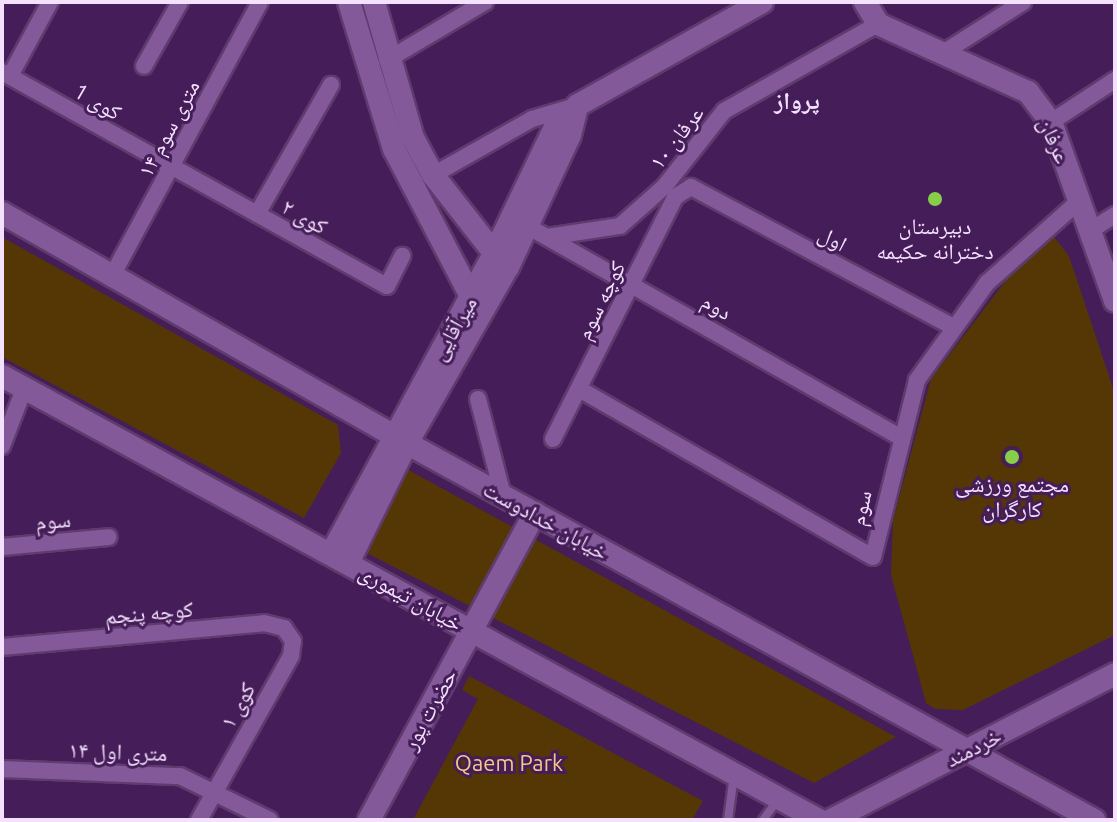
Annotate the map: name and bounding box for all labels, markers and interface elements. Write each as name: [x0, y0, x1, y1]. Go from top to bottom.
street label: ۱۴ متری سوم: [132, 75, 204, 181]
street label: کوی 1: [70, 77, 126, 125]
district label: پرواز: [774, 87, 820, 115]
street label: عرفان ۱۰: [643, 100, 709, 174]
street label: عرفان: [1033, 113, 1077, 167]
marker: دبیرستان دخترانه حکیمه: [926, 190, 944, 208]
street label: کوی ۲: [278, 193, 332, 239]
place label: دبیرستان دخترانه حکیمه: [876, 212, 994, 264]
street label: اول: [814, 220, 852, 256]
street label: کوچه سوم: [570, 256, 630, 344]
street label: دوم: [697, 287, 737, 325]
street label: میرآقایی: [424, 291, 482, 365]
marker: مجتمع ورزشی کارگران: [1003, 448, 1021, 466]
place label: مجتمع ورزشی کارگران: [955, 470, 1069, 522]
street label: خیابان خدادوست: [479, 475, 613, 565]
street label: سوم: [843, 488, 877, 528]
street label: سوم: [34, 505, 72, 535]
street label: خیابان تیموری: [355, 558, 467, 636]
street label: کوچه پنجم: [104, 595, 194, 629]
street label: حضرت پور: [396, 664, 462, 754]
street label: کوی ۱: [214, 678, 260, 732]
street label: خردمند: [941, 722, 1005, 772]
street label: ۱۴ متری اول: [68, 736, 168, 766]
park label: Qaem Park: [455, 750, 563, 776]

